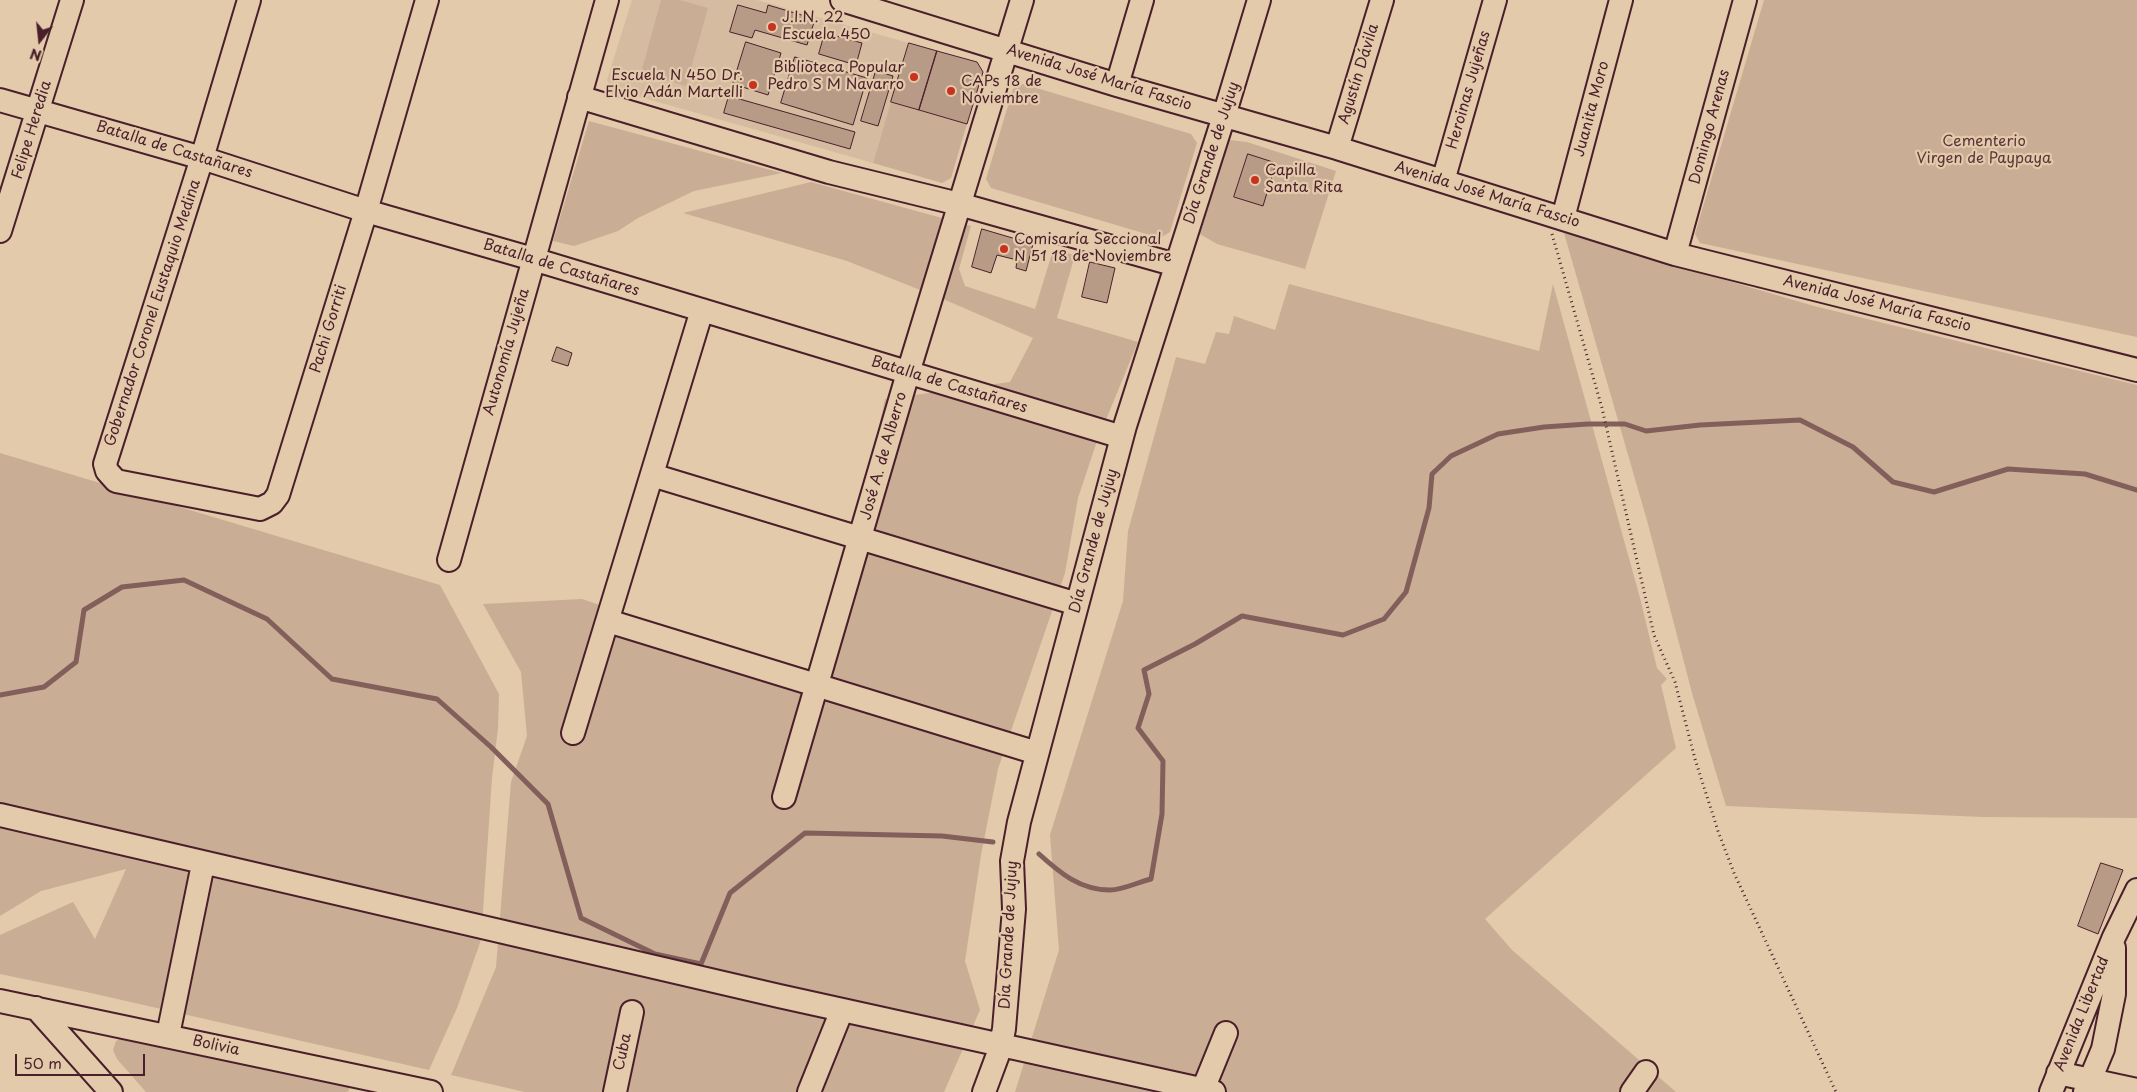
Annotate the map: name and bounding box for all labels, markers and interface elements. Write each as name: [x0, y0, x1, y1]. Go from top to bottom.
place label: J.I.N. 22 Escuela 450: [782, 9, 871, 44]
north arrow: [15, 15, 65, 65]
marker: J.I.N. 22 Escuela 450: [766, 21, 778, 33]
street label: Agustín Dávila: [1335, 22, 1383, 126]
street label: Heroinas Jujeñas: [1443, 29, 1495, 151]
street label: Avenida José María Fascio: [1004, 41, 1194, 115]
text: N: [28, 43, 44, 67]
place label: Biblioteca Popular Pedro S M Navarro: [767, 59, 904, 94]
street label: Juanita Moro: [1571, 59, 1613, 159]
place label: Escuela N 450 Dr. Elvio Adán Martelli: [605, 67, 743, 102]
street label: Domingo Arenas: [1686, 68, 1734, 186]
marker: Biblioteca Popular Pedro S M Navarro: [908, 71, 920, 83]
place label: CAPs 18 de Noviembre: [961, 73, 1042, 108]
street label: Felipe Heredia: [8, 78, 56, 182]
marker: Escuela N 450 Dr. Elvio Adán Martelli: [747, 79, 759, 91]
street label: Día Grande de Jujuy: [1180, 79, 1244, 227]
marker: CAPs 18 de Noviembre: [945, 85, 957, 97]
street label: Batalla de Castañares: [94, 118, 254, 182]
park label: Cementerio Virgen de Paypaya: [1917, 133, 2051, 168]
street label: Avenida José María Fascio: [1392, 158, 1582, 232]
place label: Capilla Santa Rita: [1265, 162, 1343, 197]
marker: Capilla Santa Rita: [1249, 174, 1261, 186]
street label: Gobernador Coronel Eustaquio Medina: [101, 177, 205, 449]
place label: Comisaría Seccional N 51 18 de Noviembre: [1014, 231, 1172, 266]
street label: Batalla de Castañares: [481, 236, 641, 300]
marker: Comisaría Seccional N 51 18 de Noviembre: [998, 243, 1010, 255]
street label: Avenida José María Fascio: [1781, 272, 1973, 336]
street label: Pachi Gorriti: [307, 283, 351, 375]
street label: Autonomía Jujeña: [480, 286, 534, 418]
street label: Batalla de Castañares: [869, 353, 1029, 417]
street label: José A. de Alberro: [857, 390, 911, 522]
street label: Día Grande de Jujuy: [1066, 467, 1122, 615]
street label: Día Grande de Jujuy: [996, 860, 1022, 1010]
street label: Avenida Libertad: [2051, 954, 2113, 1074]
street label: Bolivia: [191, 1032, 241, 1060]
street label: Cuba: [610, 1032, 636, 1072]
scale bar: [18, 1044, 148, 1076]
text: 50 m: [23, 1051, 62, 1074]

